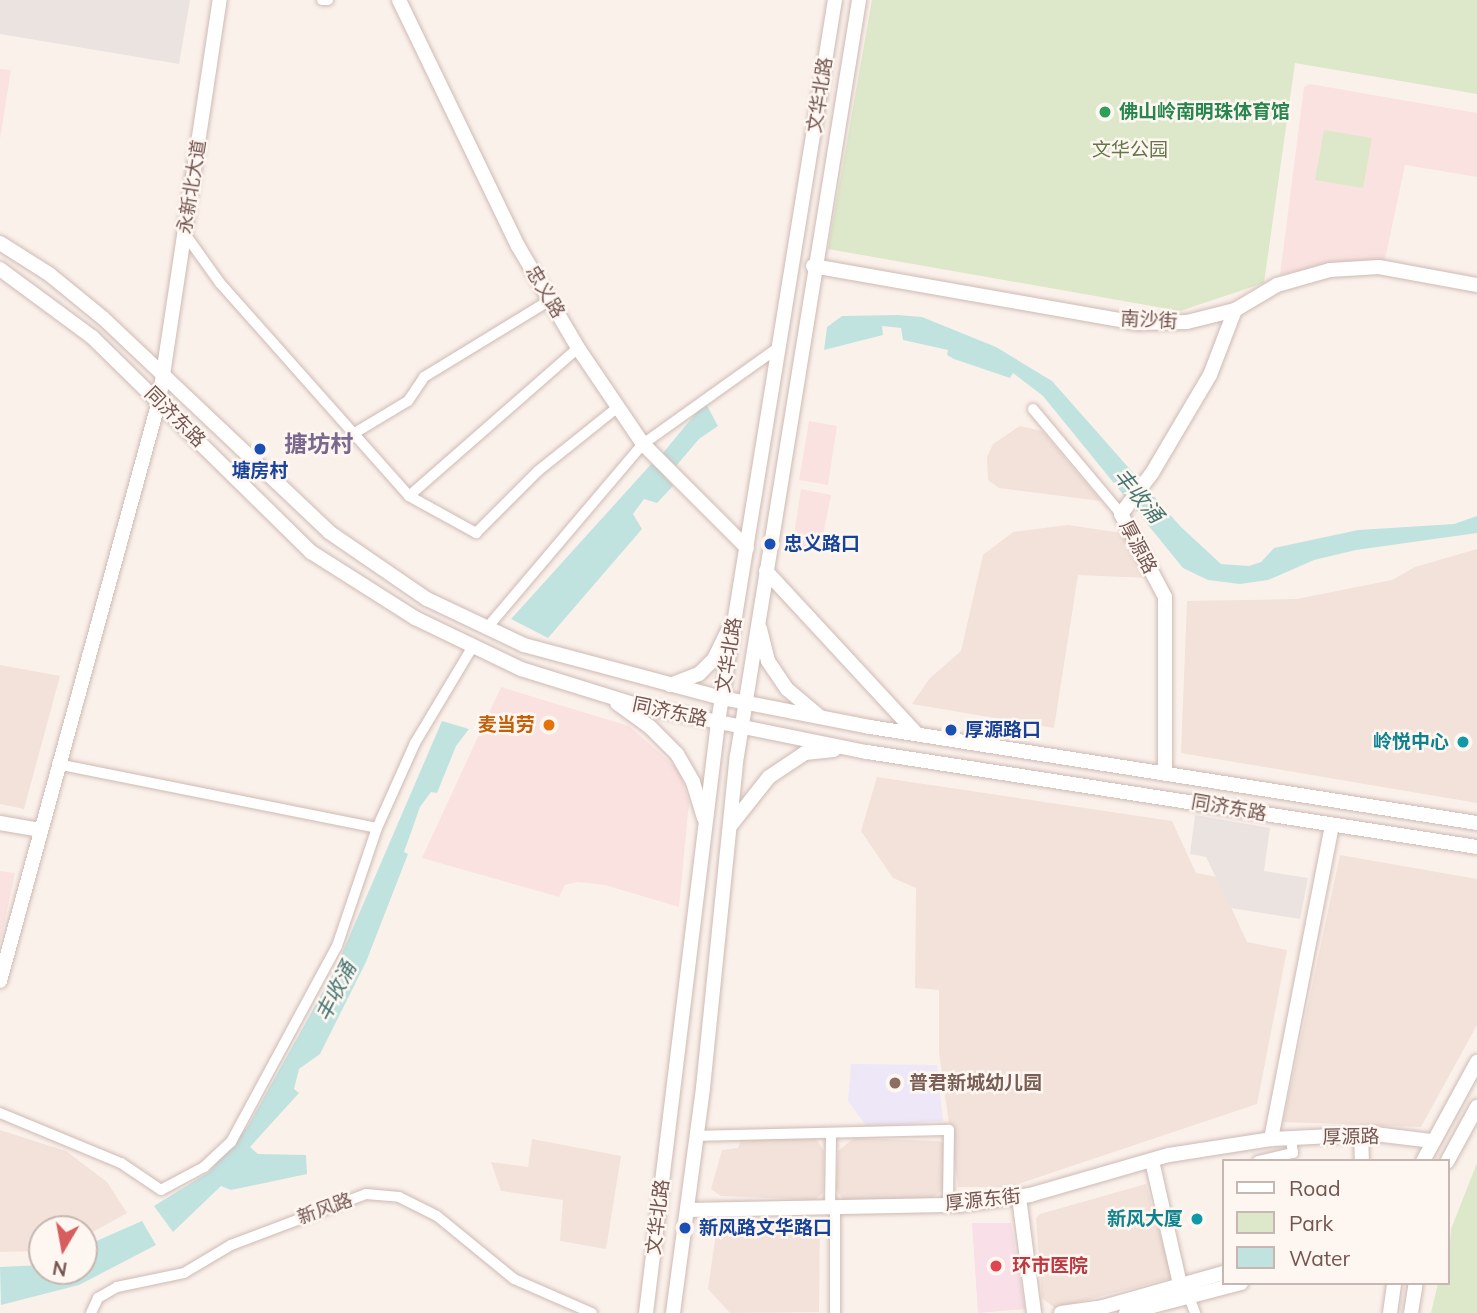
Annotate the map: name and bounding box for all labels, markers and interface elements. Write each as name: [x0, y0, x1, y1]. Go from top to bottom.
street label: 文华北路: [803, 56, 837, 134]
place label: 佛山岭南明珠体育馆: [1119, 101, 1290, 123]
marker: 佛山岭南明珠体育馆: [1097, 104, 1113, 120]
street label: 永新北大道: [173, 138, 211, 236]
park label: 文华公园: [1092, 139, 1168, 161]
street label: 忠义路: [521, 262, 569, 322]
street label: 南沙街: [1120, 307, 1178, 333]
street label: 同济东路: [140, 382, 210, 452]
district label: 搪坊村: [285, 430, 353, 458]
marker: 塘房村: [252, 441, 268, 457]
place label: 塘房村: [232, 460, 288, 482]
water label: 丰收涌: [1109, 463, 1169, 527]
street label: 厚源路: [1115, 516, 1161, 578]
place label: 忠义路口: [784, 533, 860, 555]
marker: 忠义路口: [762, 536, 778, 552]
street label: 文华北路: [712, 616, 746, 694]
street label: 同济东路: [630, 693, 710, 731]
place label: 麦当劳: [478, 714, 535, 736]
marker: 麦当劳: [541, 717, 557, 733]
place label: 厚源路口: [965, 719, 1041, 741]
marker: 厚源路口: [943, 722, 959, 738]
place label: 岭悦中心: [1373, 731, 1449, 753]
marker: 岭悦中心: [1455, 734, 1471, 750]
street label: 同济东路: [1190, 790, 1268, 826]
water label: 丰收涌: [309, 957, 361, 1025]
place label: 普君新城幼儿园: [909, 1072, 1042, 1094]
marker: 普君新城幼儿园: [887, 1075, 903, 1091]
street label: 厚源路: [1322, 1125, 1380, 1149]
legend: [1222, 1159, 1449, 1285]
text: Road: [1289, 1175, 1340, 1201]
street label: 文华北路: [642, 1178, 674, 1256]
street label: 厚源东街: [944, 1185, 1022, 1215]
street label: 新风路: [294, 1189, 356, 1229]
place label: 新风大厦: [1107, 1208, 1183, 1230]
text: Park: [1289, 1210, 1333, 1236]
marker: 新风大厦: [1189, 1211, 1205, 1227]
north arrow: [28, 1215, 98, 1285]
place label: 新风路文华路口: [699, 1217, 832, 1239]
marker: 新风路文华路口: [677, 1220, 693, 1236]
text: Water: [1289, 1245, 1350, 1271]
place label: 环市医院: [1012, 1255, 1088, 1277]
text: N: [51, 1256, 69, 1282]
marker: 环市医院: [986, 1256, 1006, 1276]

